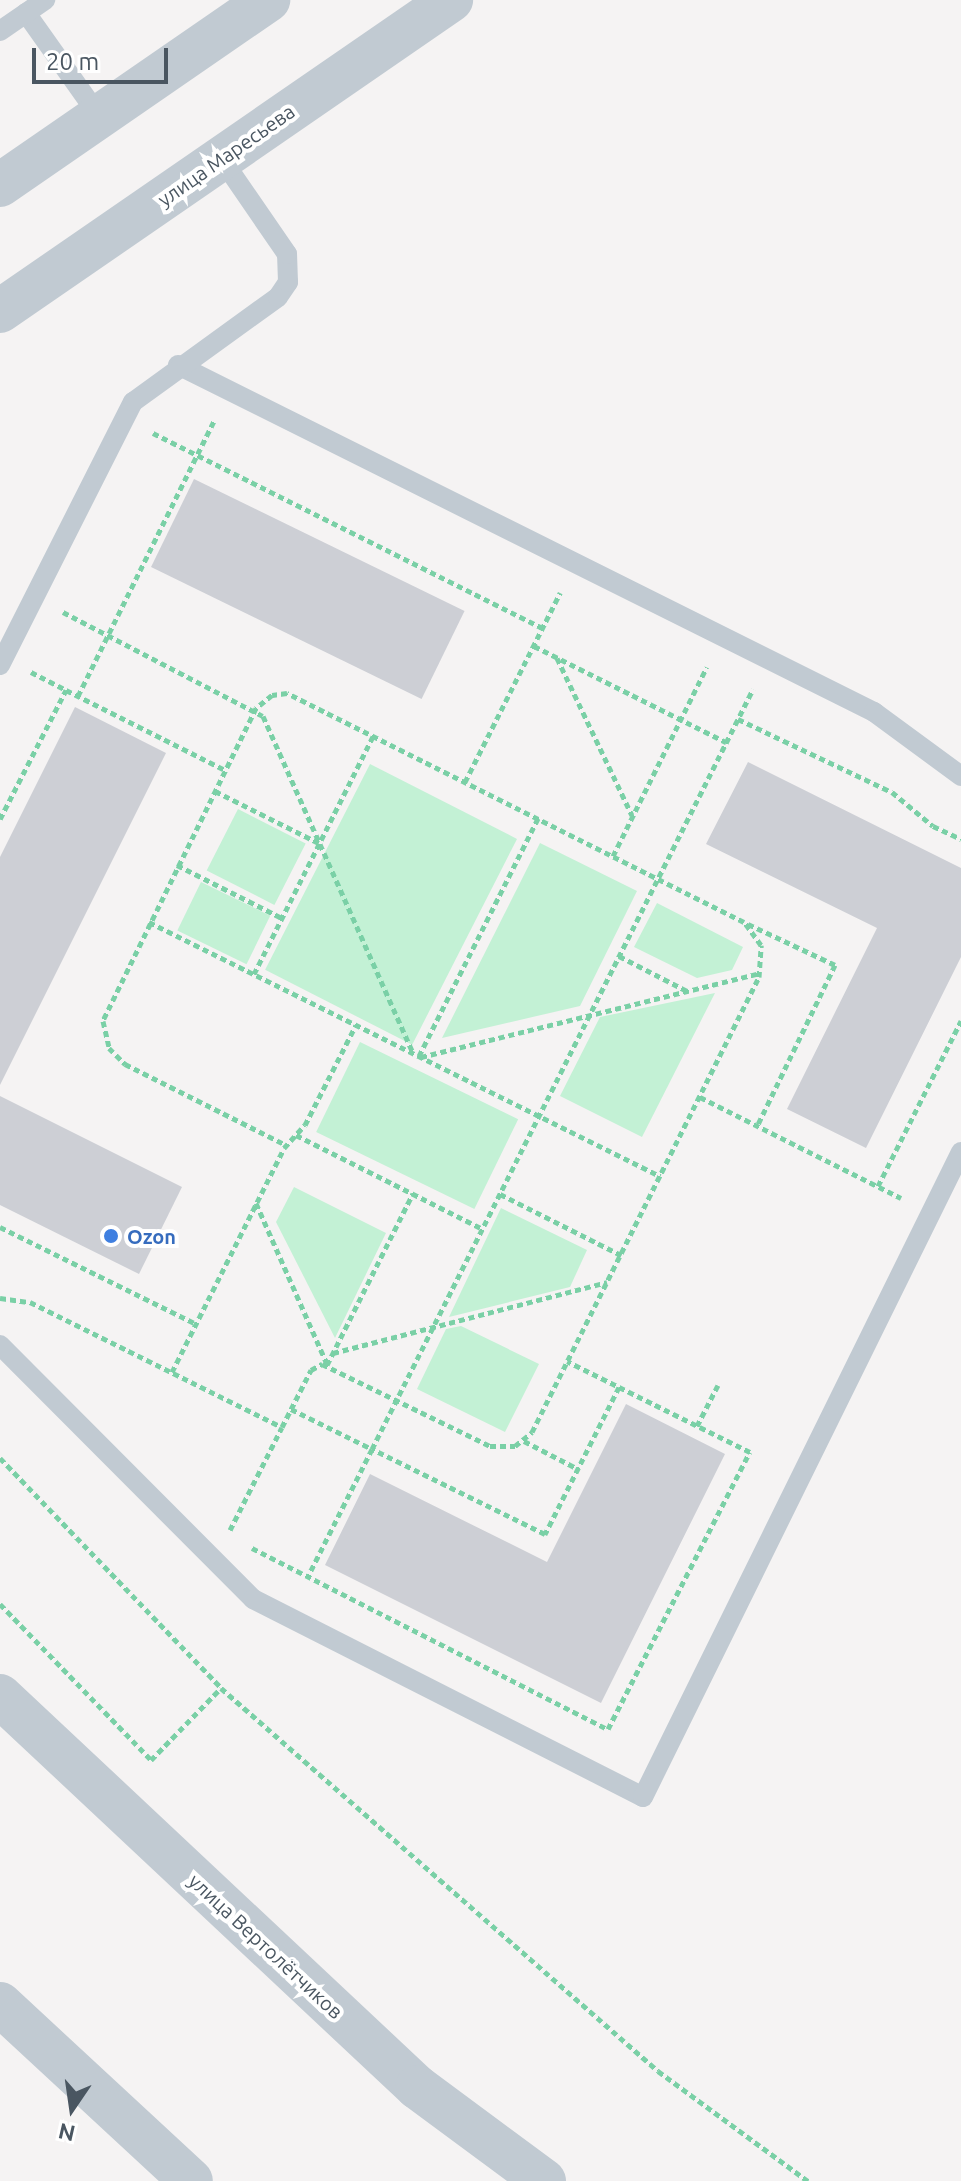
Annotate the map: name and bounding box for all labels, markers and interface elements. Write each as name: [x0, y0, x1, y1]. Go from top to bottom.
scale bar: [36, 32, 172, 82]
text: 20 m: [46, 48, 99, 75]
street label: улица Маресьева: [153, 99, 299, 211]
place label: Ozon: [127, 1224, 176, 1248]
marker: Ozon: [102, 1227, 120, 1245]
street label: улица Вертолётчиков: [184, 1868, 348, 2024]
north arrow: [32, 2069, 112, 2149]
text: N: [56, 2119, 77, 2147]

